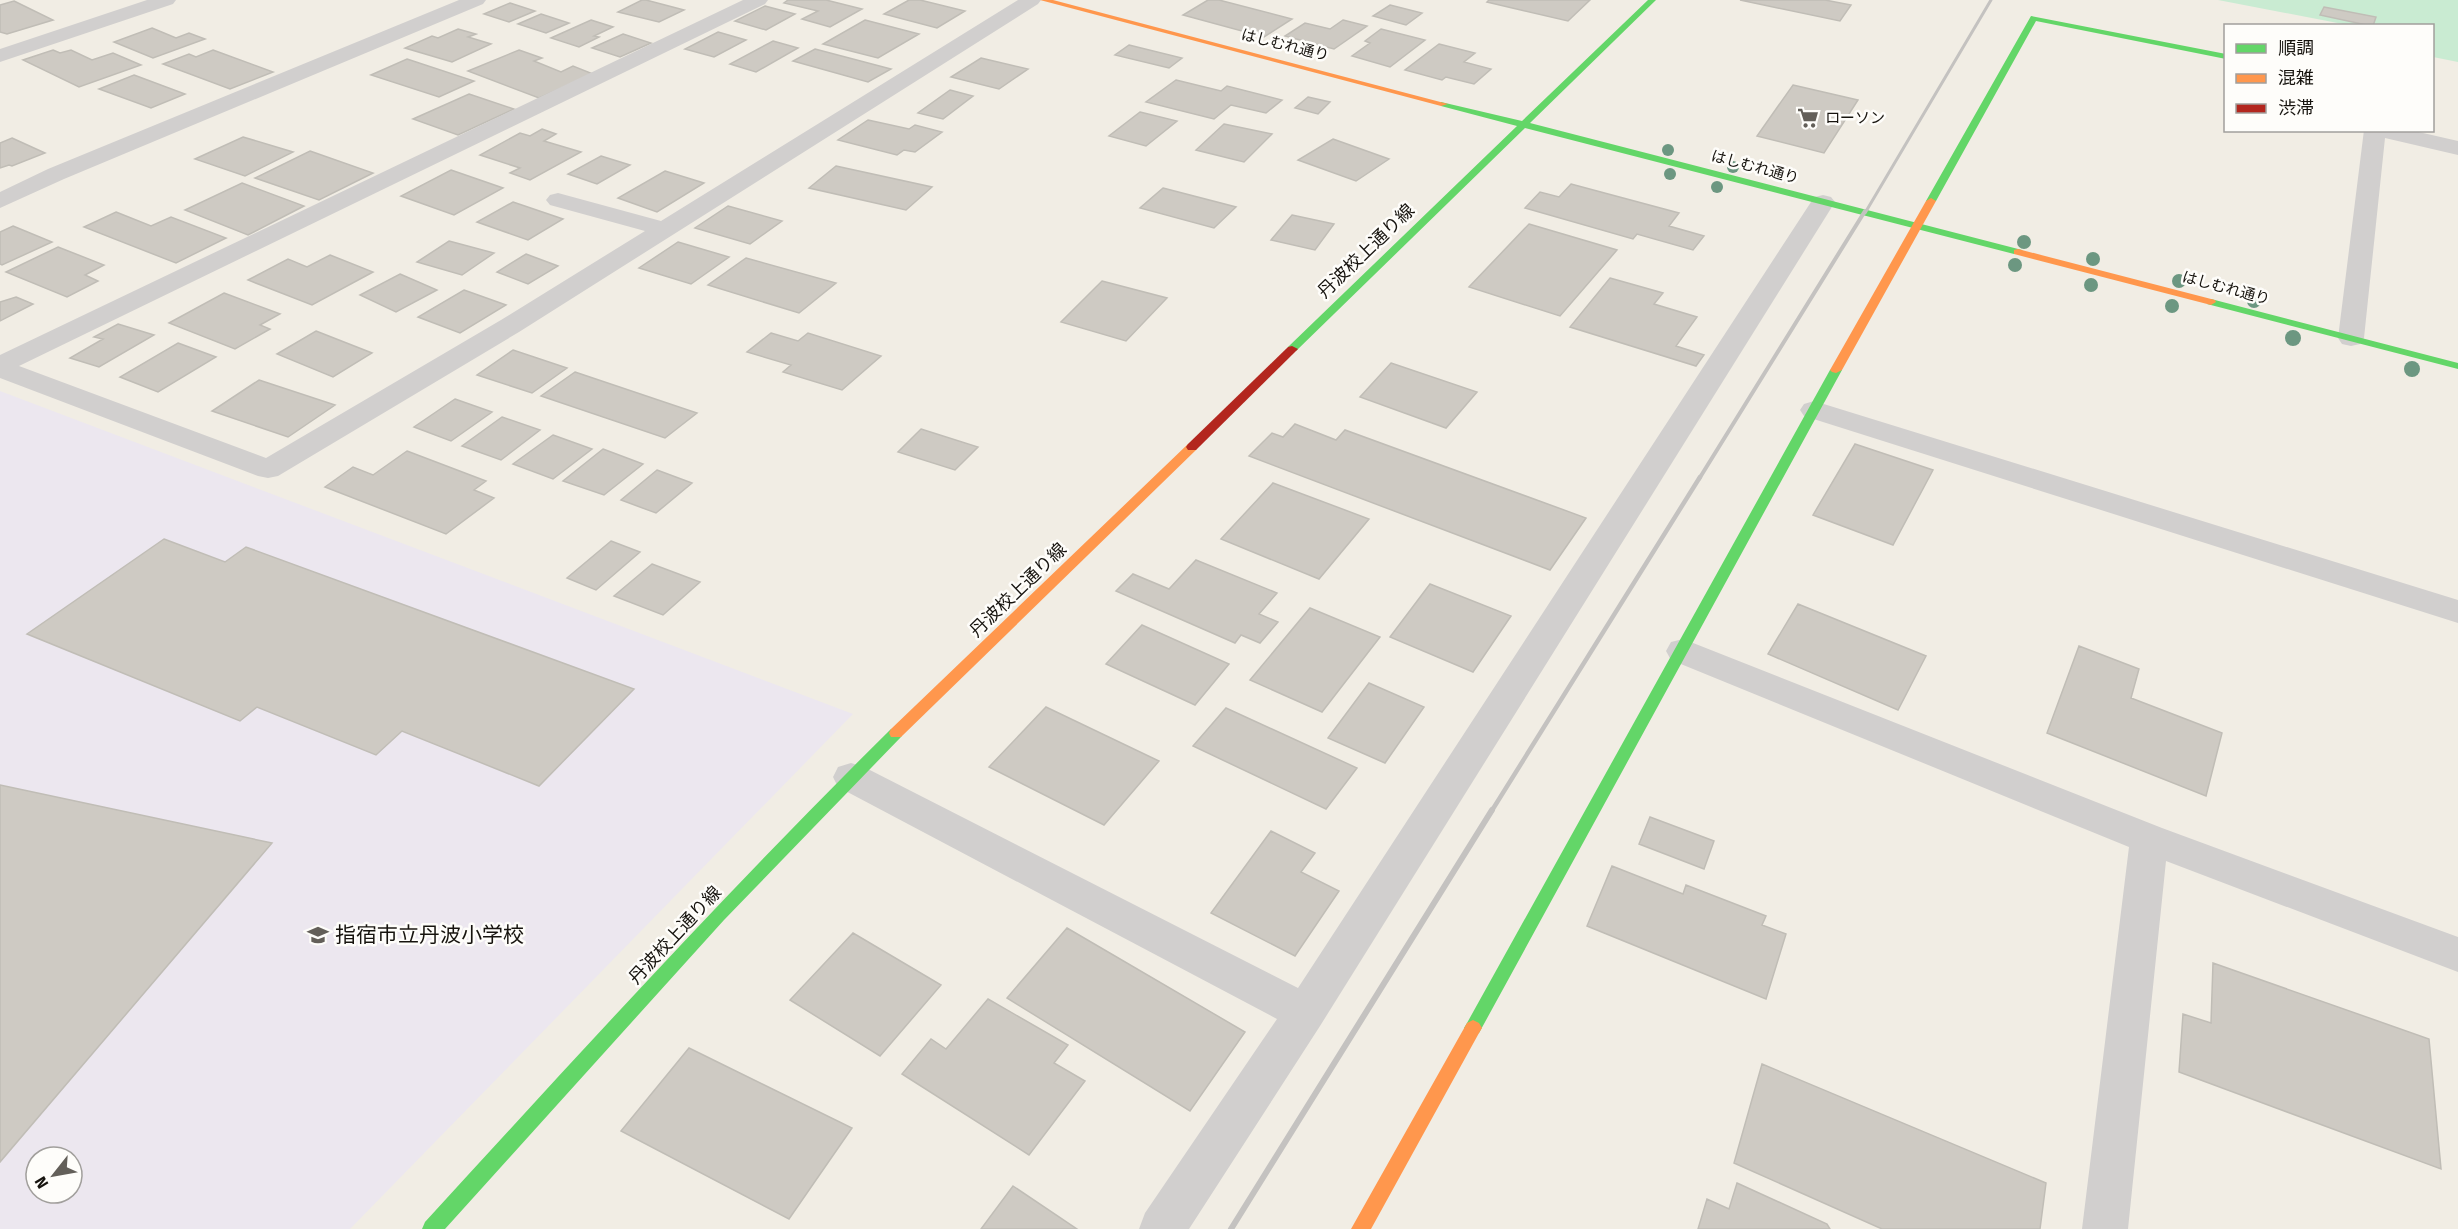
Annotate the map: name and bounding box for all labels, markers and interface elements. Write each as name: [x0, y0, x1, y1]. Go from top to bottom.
legend: [2224, 24, 2434, 132]
street label: はしむれ通り: [1239, 25, 1331, 65]
text: 順調: [2278, 37, 2314, 59]
text: 混雑: [2278, 67, 2314, 89]
text: 渋滞: [2278, 97, 2314, 119]
supermarket icon: ローソン: [1796, 106, 1820, 130]
place label: ローソン: [1825, 109, 1885, 127]
street label: はしむれ通り: [1709, 147, 1801, 187]
street label: 丹波校上通り線: [1313, 199, 1419, 303]
street label: はしむれ通り: [2180, 268, 2272, 308]
street label: 丹波校上通り線: [965, 538, 1071, 642]
street label: 丹波校上通り線: [624, 881, 726, 989]
place label: 指宿市立丹波小学校: [335, 922, 524, 948]
school or university icon: 指宿市立丹波小学校: [306, 923, 330, 947]
north arrow: [24, 1145, 84, 1205]
text: N: [31, 1173, 52, 1192]

